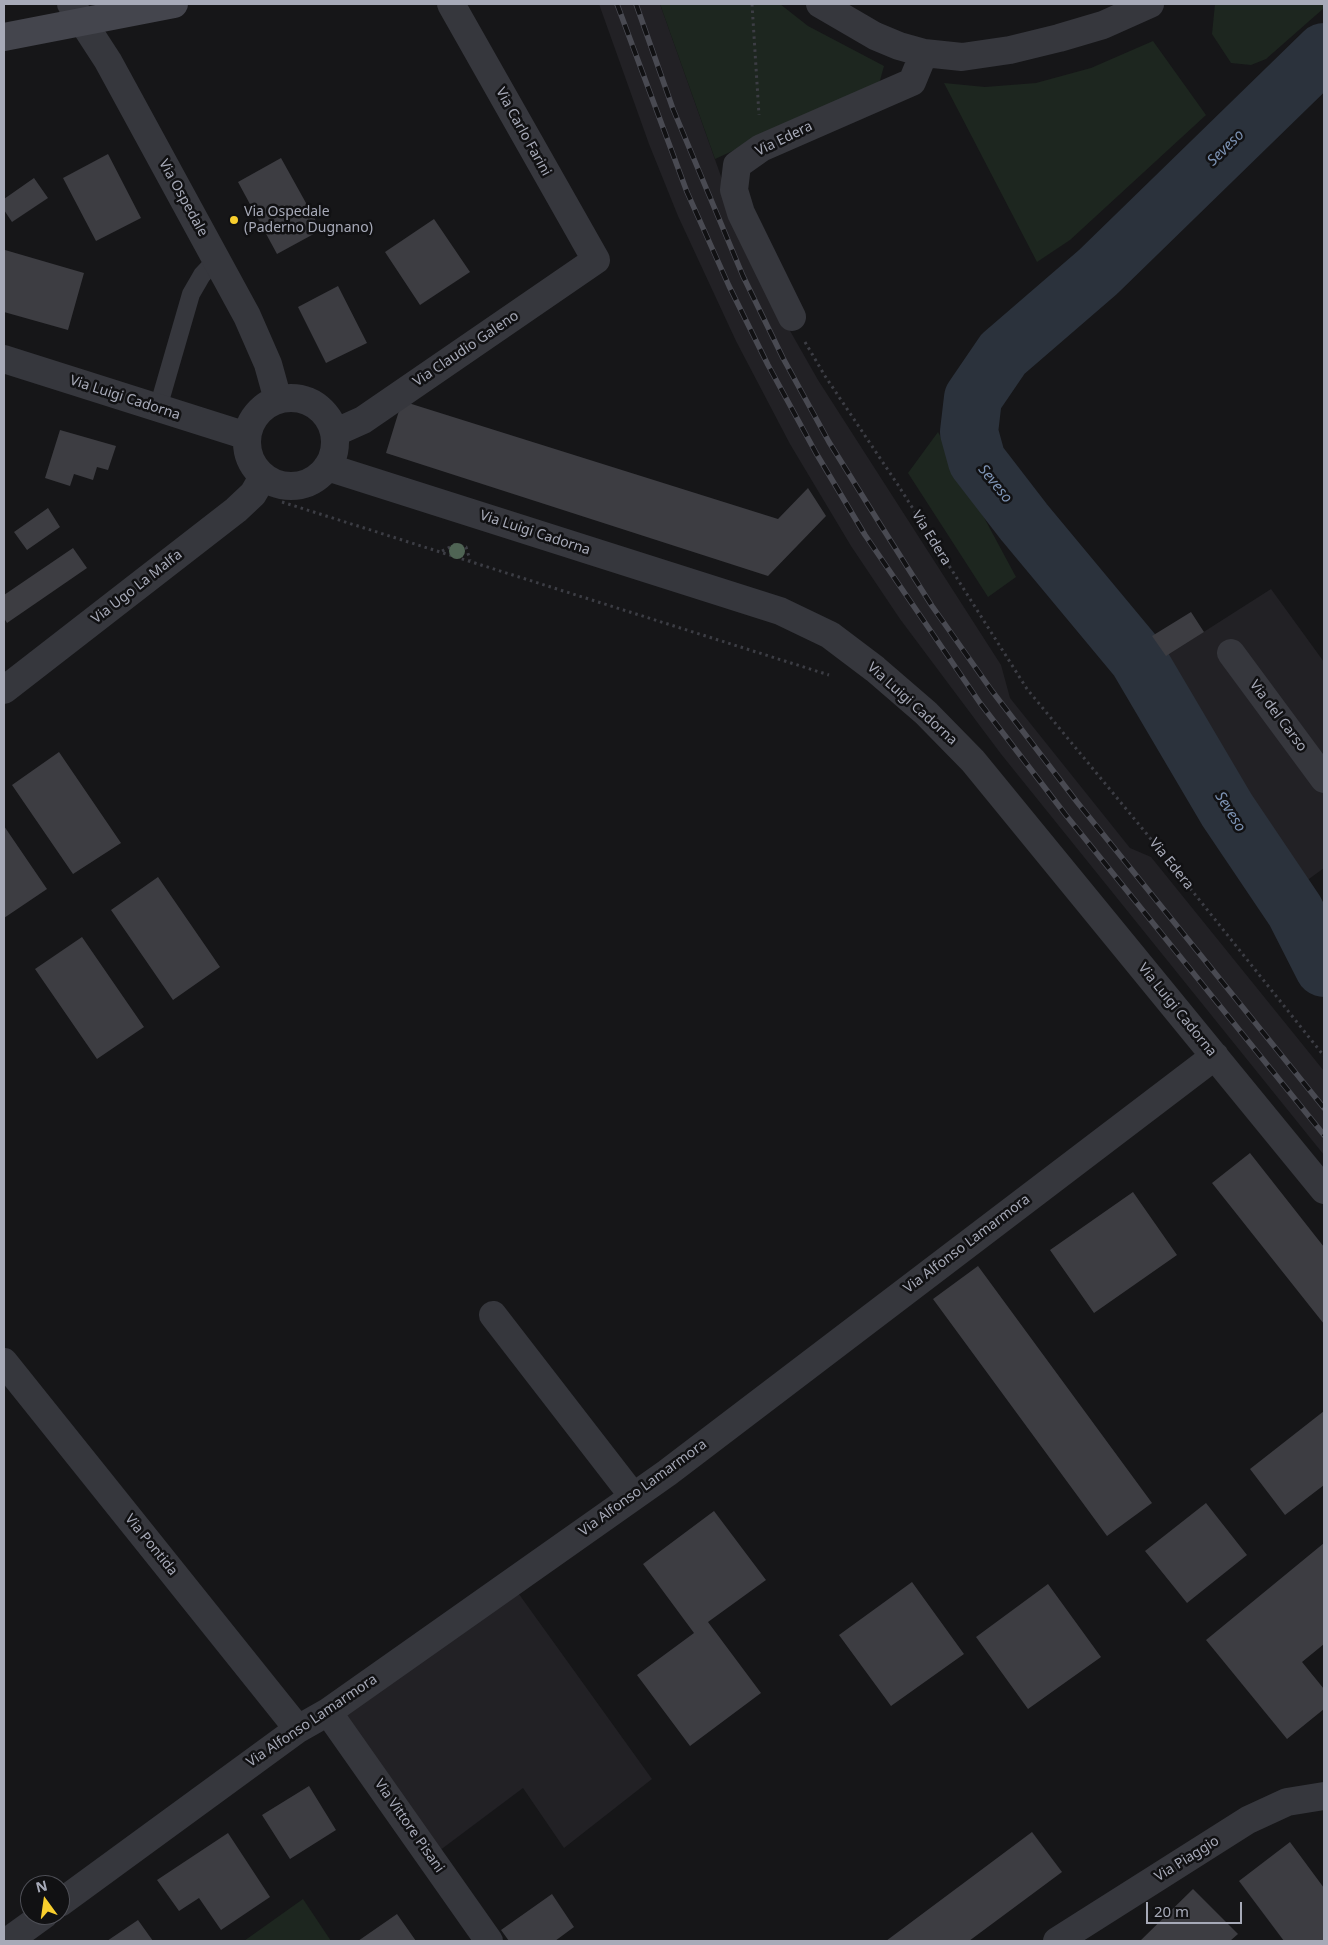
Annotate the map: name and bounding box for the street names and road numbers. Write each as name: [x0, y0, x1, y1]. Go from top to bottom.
street label: Via Carlo Farini: [492, 85, 554, 179]
street label: Via Edera: [753, 118, 815, 160]
street label: Via Ospedale: [155, 156, 211, 240]
street label: Via Claudio Galeno: [410, 308, 522, 390]
street label: Via Luigi Cadorna: [68, 372, 182, 424]
street label: Via Luigi Cadorna: [478, 507, 592, 559]
street label: Via Edera: [908, 508, 954, 568]
street label: Via Ugo La Malfa: [88, 546, 186, 628]
street label: Via Luigi Cadorna: [864, 659, 960, 749]
street label: Via del Carso: [1246, 677, 1310, 755]
street label: Via Edera: [1145, 835, 1197, 893]
street label: Via Luigi Cadorna: [1134, 960, 1220, 1060]
street label: Via Alfonso Lamarmora: [901, 1191, 1033, 1297]
street label: Via Alfonso Lamarmora: [576, 1436, 710, 1540]
street label: Via Pontida: [121, 1511, 181, 1579]
street label: Via Alfonso Lamarmora: [244, 1671, 380, 1771]
street label: Via Vittore Pisani: [371, 1776, 447, 1876]
street label: Via Piaggio: [1152, 1833, 1222, 1885]

